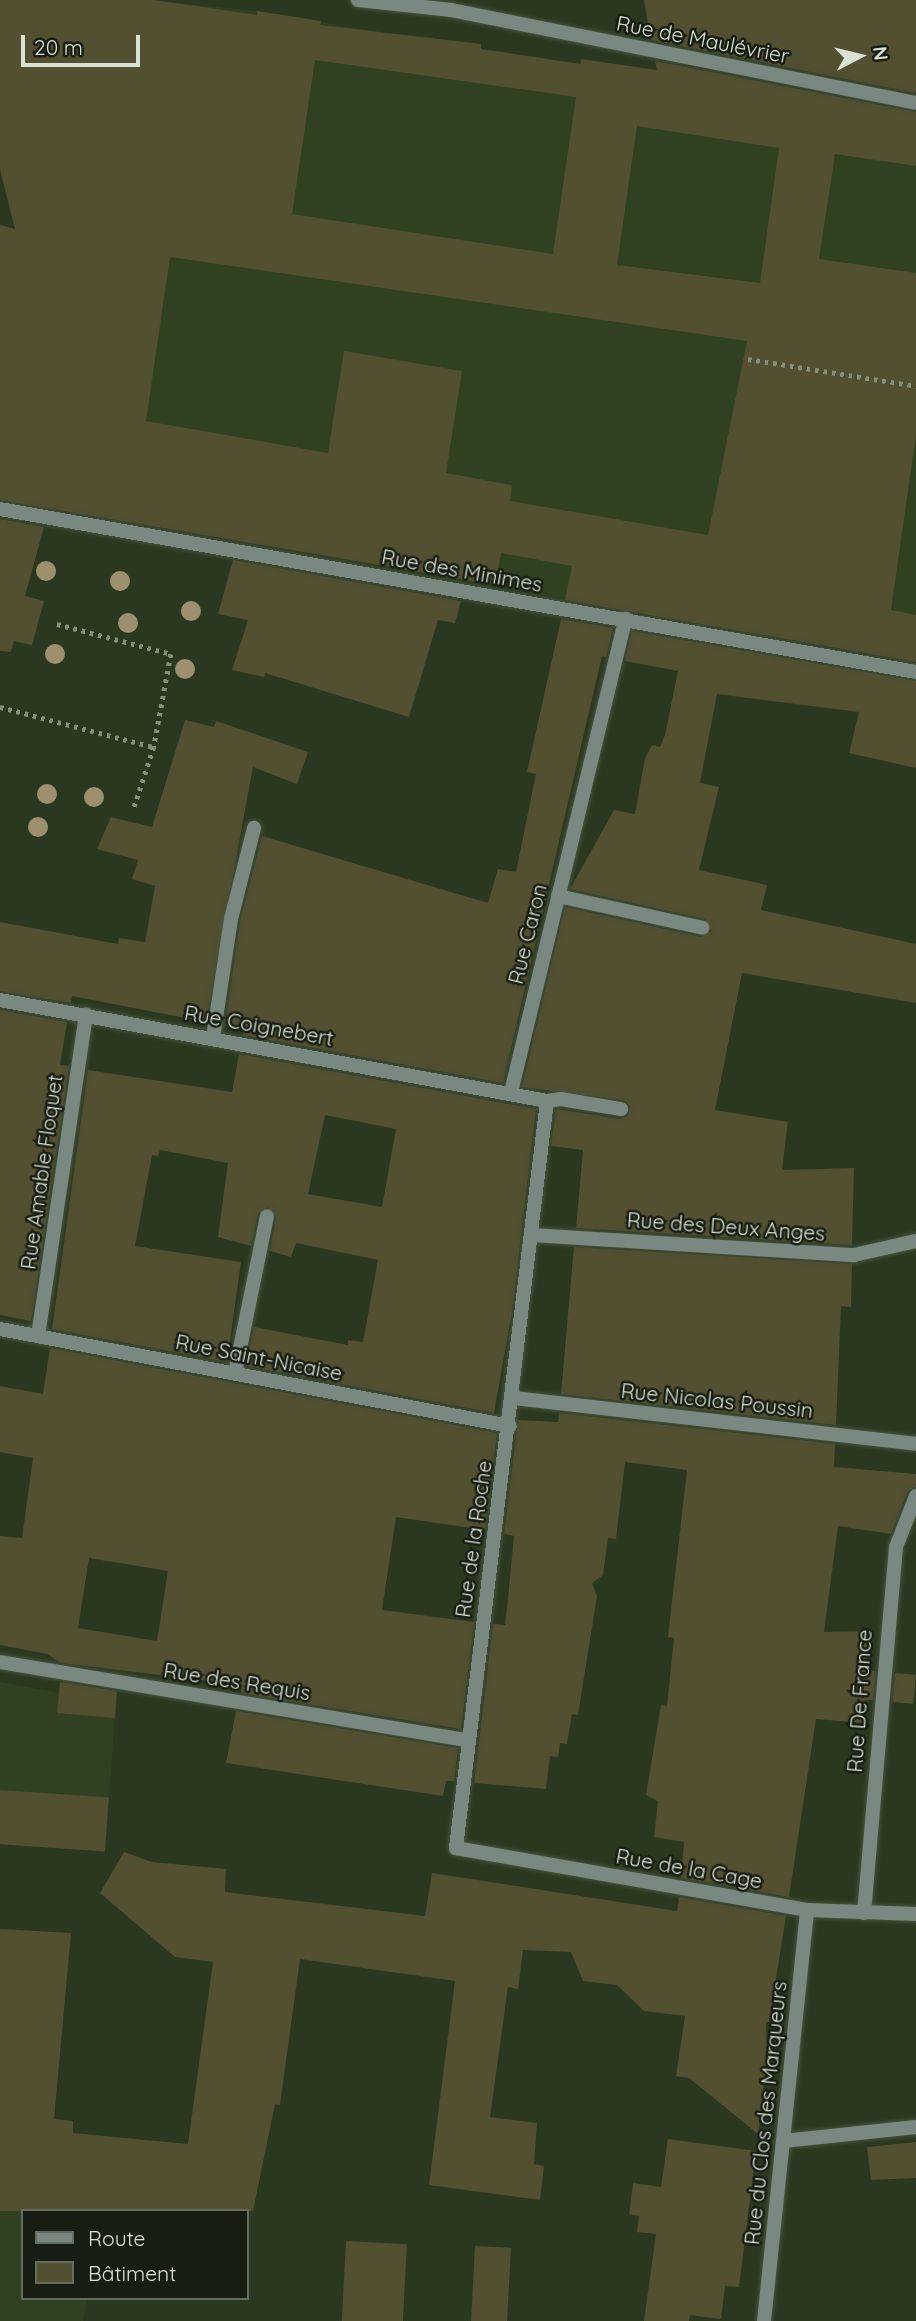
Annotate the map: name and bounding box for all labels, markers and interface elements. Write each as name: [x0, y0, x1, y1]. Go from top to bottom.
street label: Rue de Maulévrier: [614, 10, 792, 68]
scale bar: [24, 21, 144, 65]
north arrow: [825, 21, 895, 91]
text: 20 m: [34, 34, 83, 60]
text: N: [868, 45, 894, 62]
street label: Rue des Minimes: [380, 543, 544, 597]
street label: Rue Caron: [502, 881, 552, 987]
street label: Rue Coignebert: [182, 999, 336, 1051]
street label: Rue Amable Floquet: [15, 1073, 67, 1271]
street label: Rue des Deux Anges: [626, 1207, 826, 1245]
street label: Rue Saint-Nicaise: [173, 1328, 345, 1386]
street label: Rue Nicolas Poussin: [620, 1377, 814, 1423]
street label: Rue de la Roche: [450, 1459, 496, 1619]
street label: Rue De France: [841, 1629, 877, 1773]
street label: Rue des Requis: [162, 1657, 312, 1705]
street label: Rue de la Cage: [614, 1843, 764, 1893]
street label: Rue du Clos des Marqueurs: [739, 1980, 791, 2246]
legend: [21, 2209, 248, 2300]
text: Route: [88, 2225, 145, 2251]
text: Bâtiment: [88, 2260, 176, 2286]

